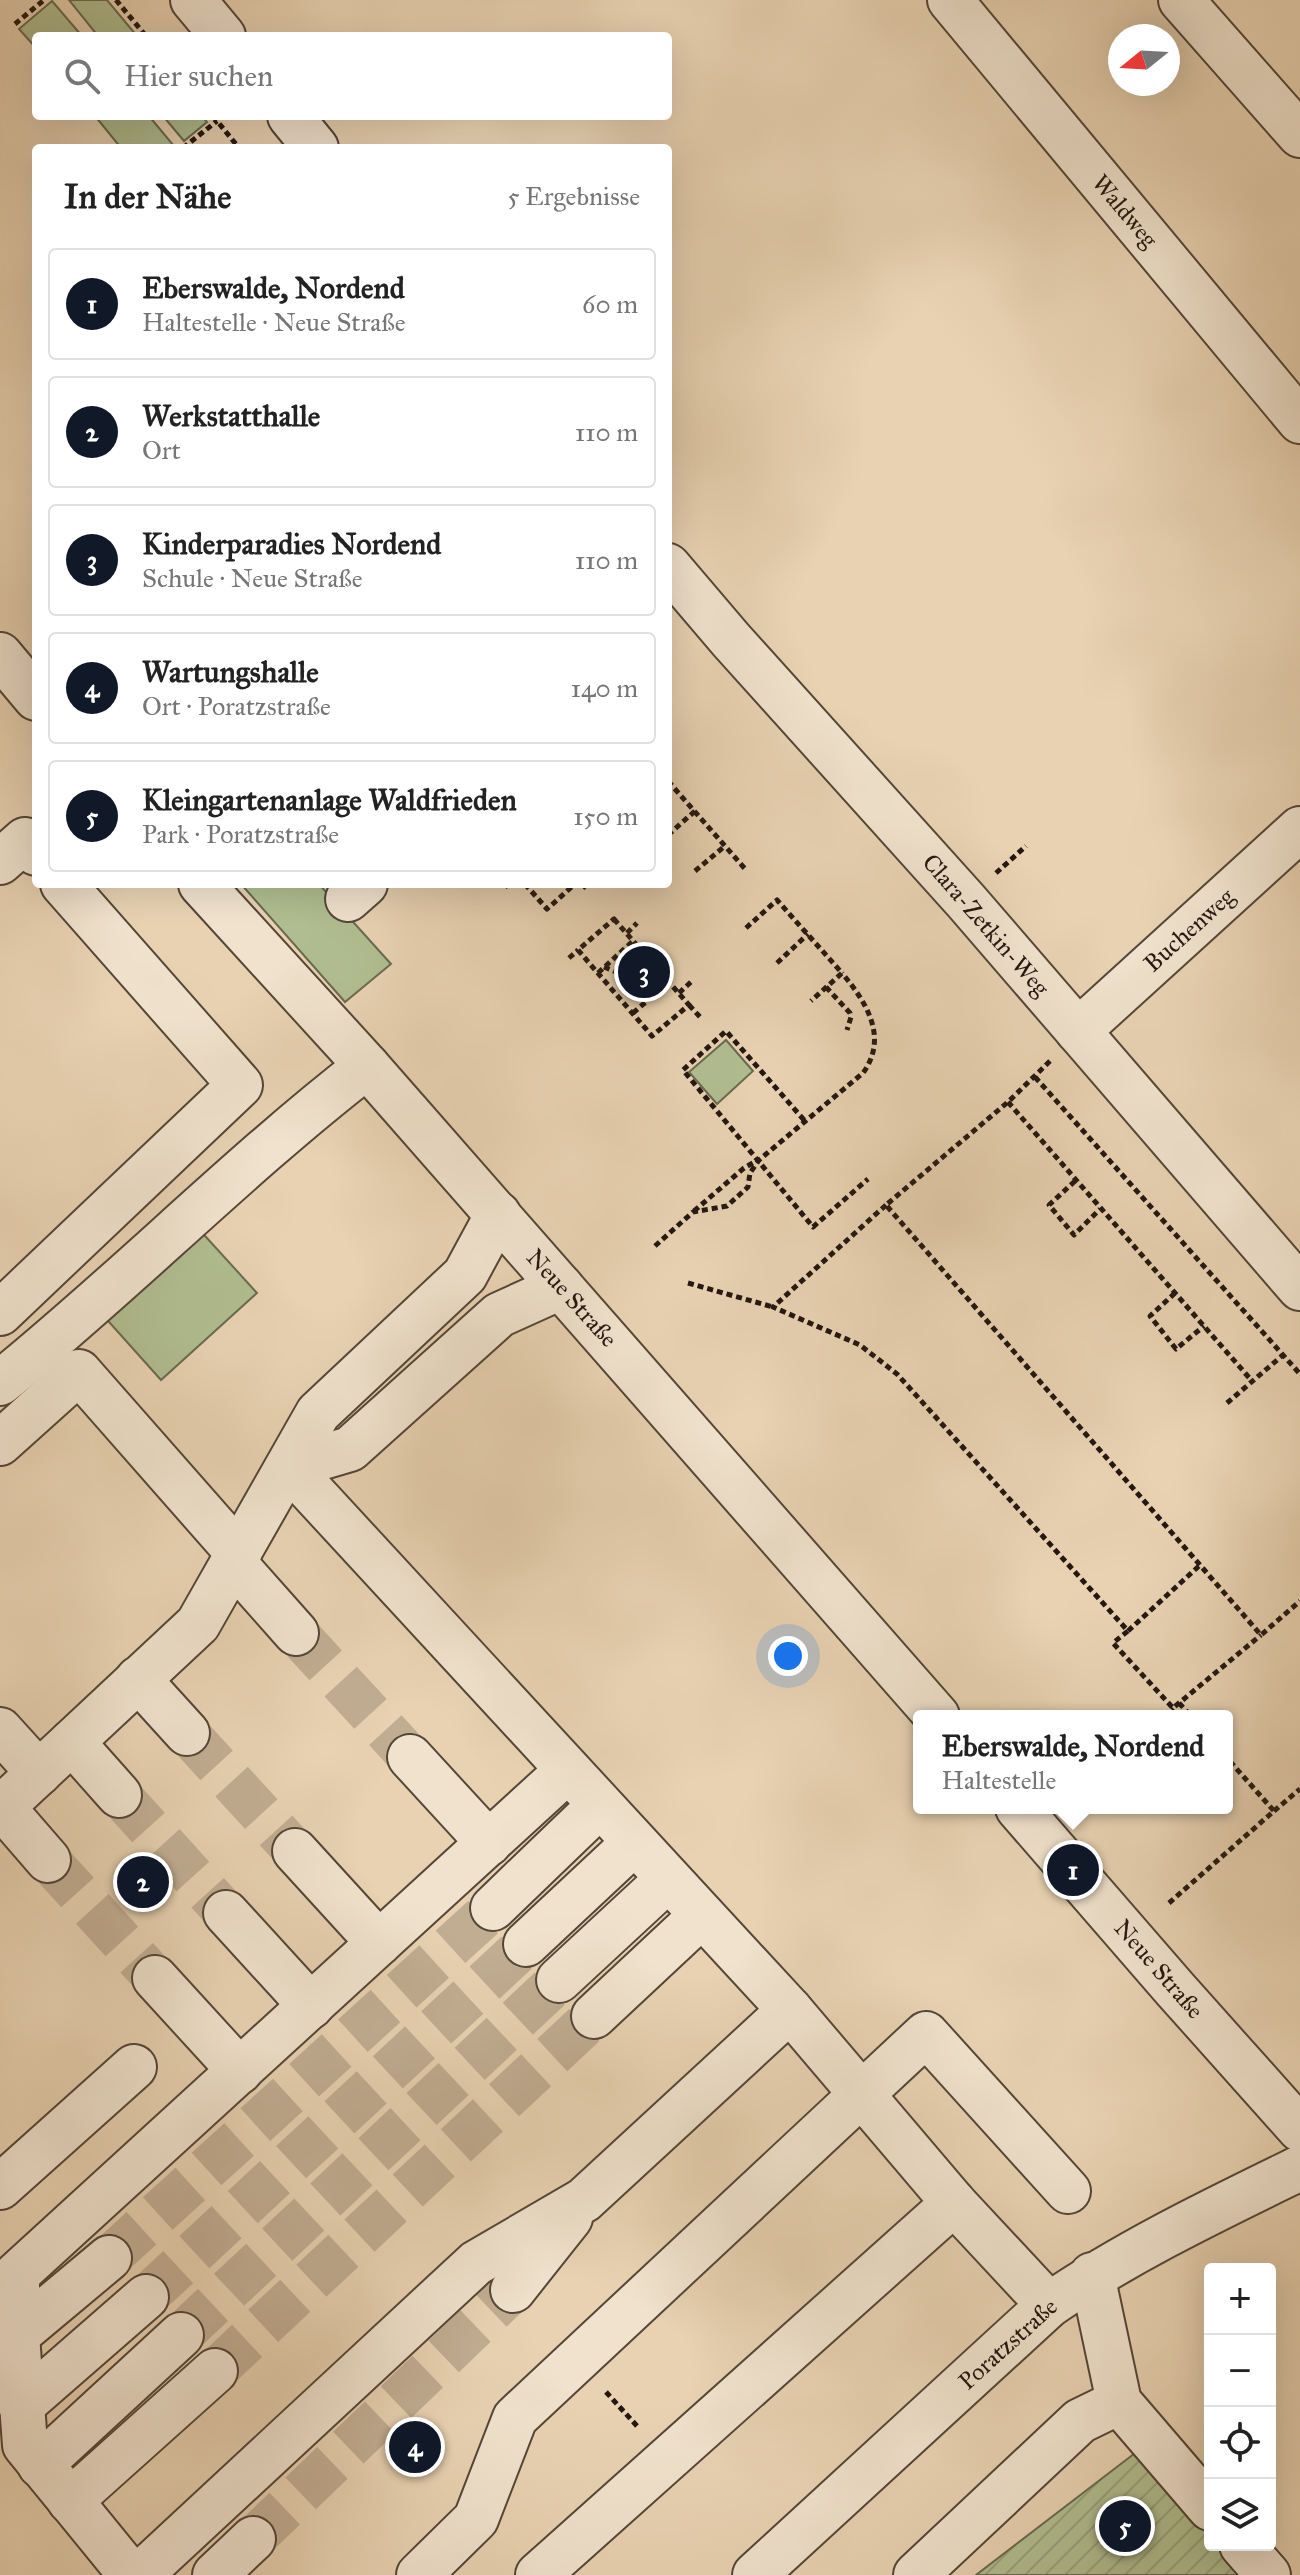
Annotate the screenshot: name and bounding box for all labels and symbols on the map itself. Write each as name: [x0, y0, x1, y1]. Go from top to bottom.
north arrow: [1108, 24, 1180, 96]
street label: Waldweg: [1086, 168, 1165, 255]
street label: Clara-Zetkin-Weg: [916, 848, 1057, 1003]
street label: Buchenweg: [1138, 881, 1241, 978]
pin: 3: [618, 942, 670, 1002]
street label: Neue Straße: [520, 1243, 624, 1353]
your location: [768, 1636, 808, 1676]
pin: 1: [1047, 1840, 1099, 1900]
pin: 2: [117, 1852, 169, 1912]
street label: Neue Straße: [1108, 1913, 1210, 2025]
street label: Poratzstraße: [952, 2292, 1064, 2396]
pin: 4: [389, 2417, 441, 2477]
pin: 5: [1099, 2496, 1151, 2556]

